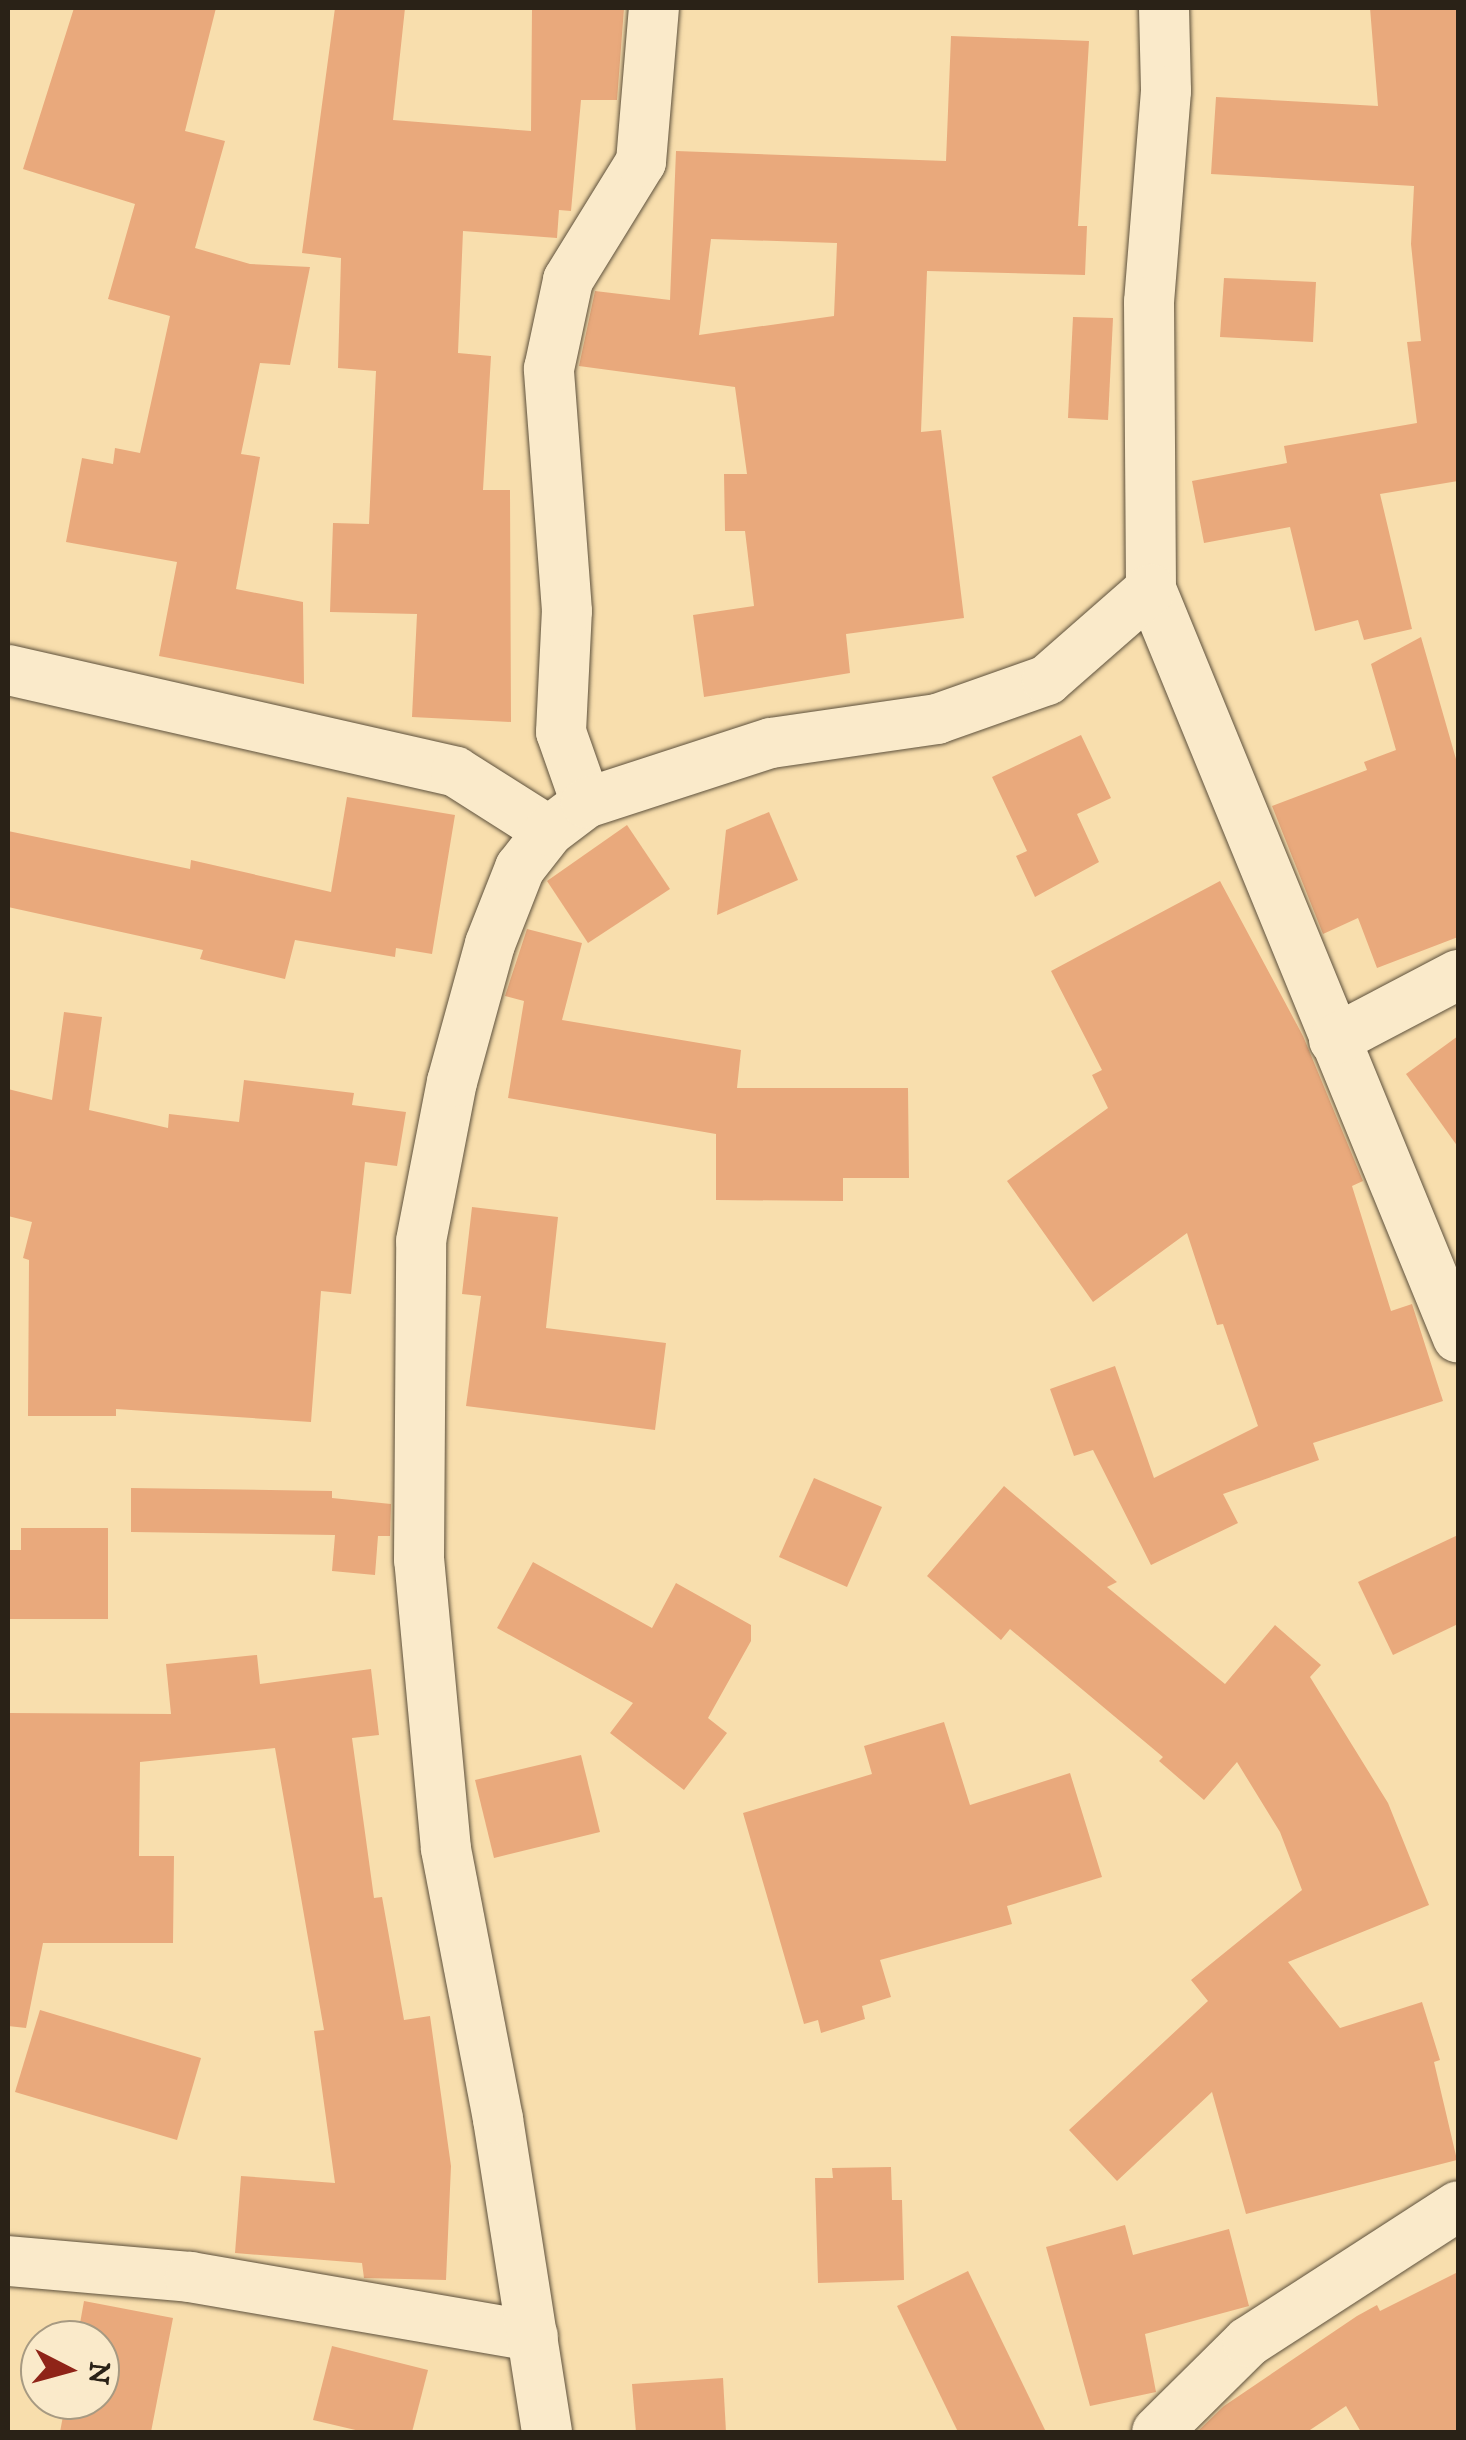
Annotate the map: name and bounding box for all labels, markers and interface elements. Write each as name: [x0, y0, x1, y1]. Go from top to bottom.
north arrow: [20, 2320, 120, 2420]
text: N: [80, 2360, 117, 2386]

